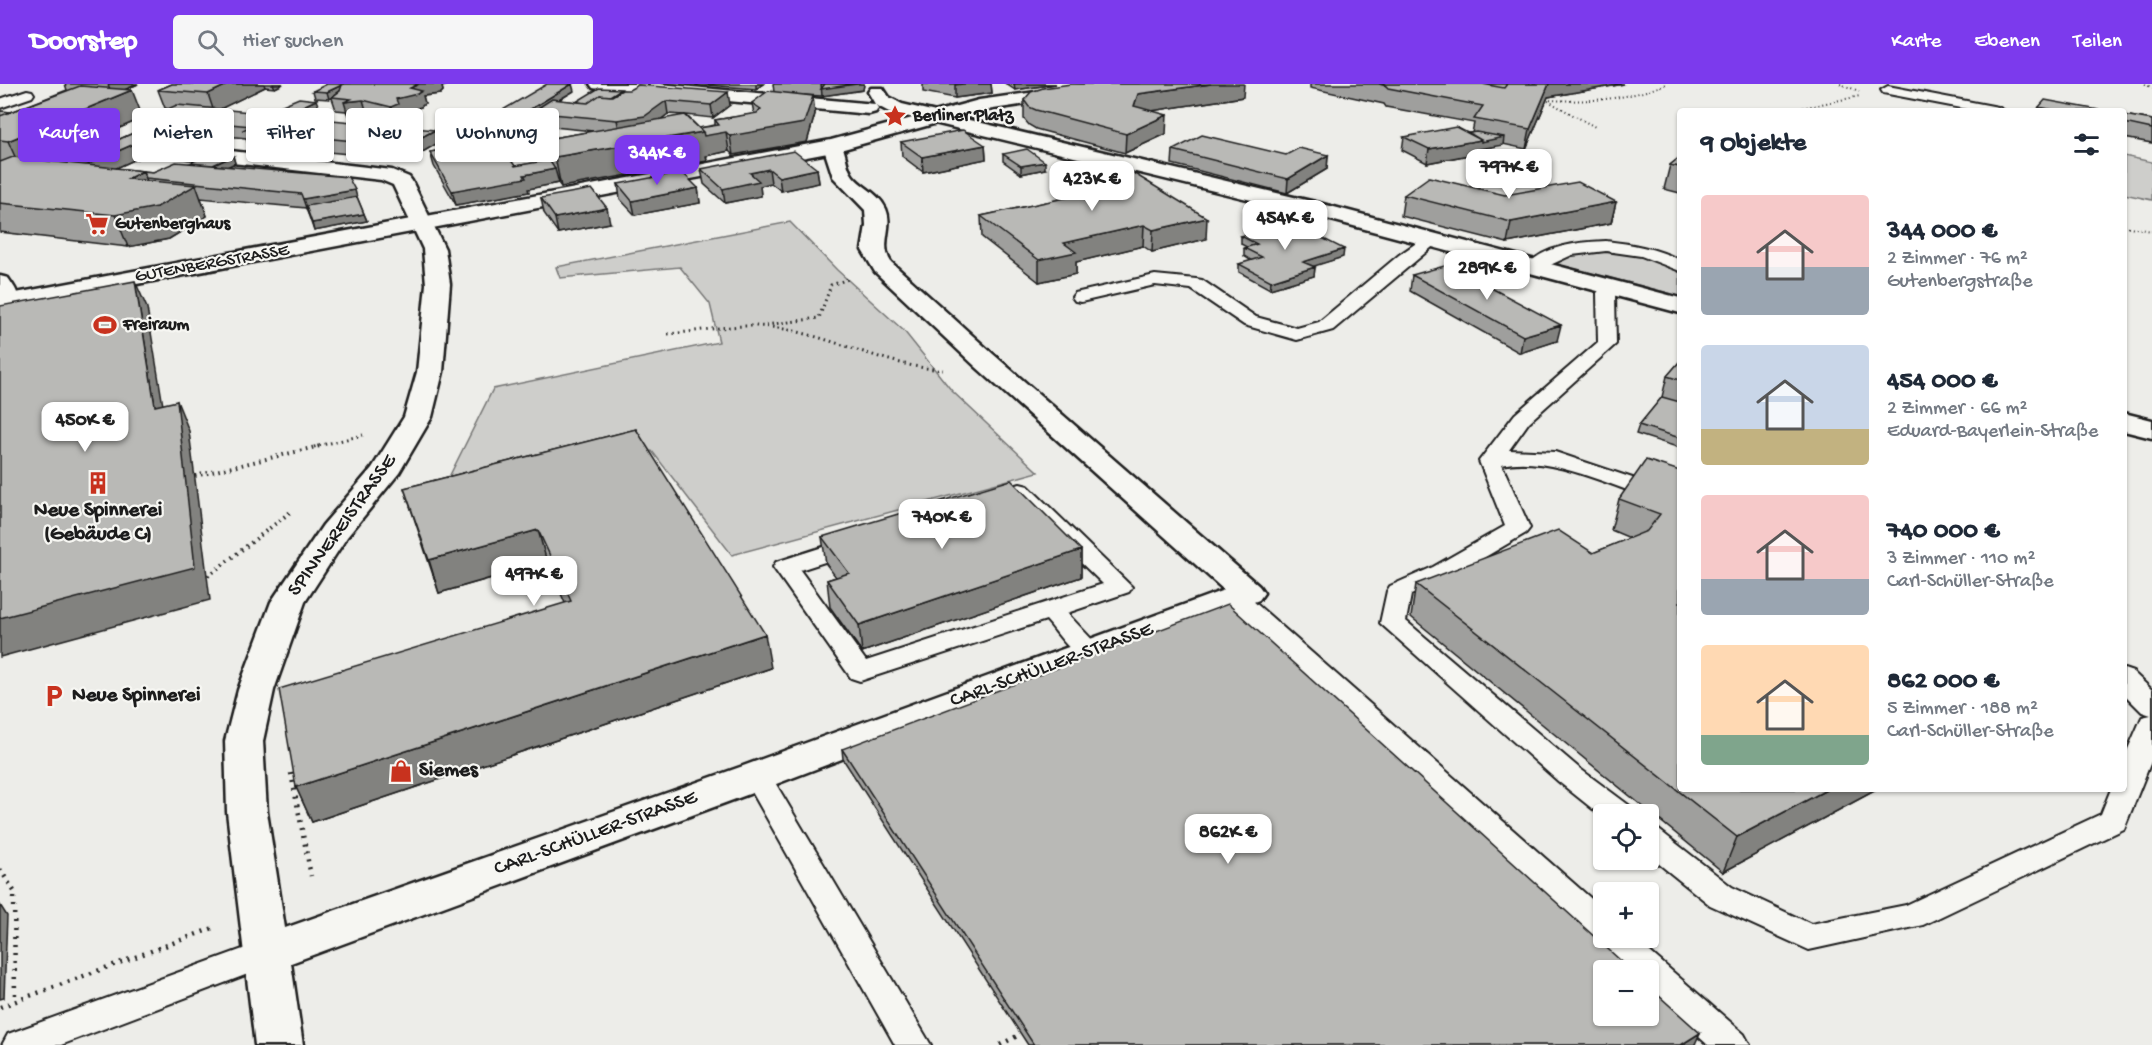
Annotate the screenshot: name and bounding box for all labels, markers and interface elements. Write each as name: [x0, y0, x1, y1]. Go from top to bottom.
search box: [173, 15, 593, 69]
text: Doorstep: [30, 26, 137, 59]
icon: search: [194, 26, 227, 59]
text: Hier suchen: [242, 29, 343, 55]
text: Karte: [1891, 30, 1941, 55]
text: Ebenen: [1974, 30, 2040, 55]
text: Teilen: [2073, 30, 2122, 55]
place icon: Berliner Platz: [882, 103, 908, 129]
place label: Berliner Platz: [912, 106, 1014, 127]
chip: Kaufen: [18, 108, 120, 162]
chip: Mieten: [132, 108, 234, 162]
chip: Filter: [246, 108, 334, 162]
chip: Neu: [346, 108, 423, 162]
chip: Wohnung: [435, 108, 559, 162]
icon: filters: [2070, 128, 2103, 161]
text: 9 Objekte: [1701, 129, 1806, 160]
pin: 344K €: [608, 135, 706, 186]
text: 344K €: [629, 143, 685, 166]
pin: 797K €: [1460, 149, 1558, 200]
text: 797K €: [1480, 157, 1538, 180]
pin: 423K €: [1043, 161, 1141, 212]
text: 423K €: [1063, 169, 1121, 192]
pin: 454K €: [1236, 200, 1334, 251]
text: 454K €: [1256, 208, 1314, 231]
supermarket icon: Gutenberghaus: [84, 211, 110, 237]
place label: Gutenberghaus: [115, 214, 232, 235]
text: 344 000 €: [1887, 217, 1997, 248]
icon: home: [1749, 219, 1821, 291]
street label: GUTENBERGSTRASSE: [133, 240, 291, 288]
text: 2 Zimmer · 76 m²: [1887, 248, 2028, 271]
pin: 289K €: [1438, 250, 1536, 301]
text: 289K €: [1458, 258, 1516, 281]
text: Gutenbergstraße: [1887, 271, 2033, 294]
sports icon: Freiraum: [92, 312, 118, 338]
place label: Freiraum: [122, 315, 190, 336]
text: 454 000 €: [1887, 367, 1997, 398]
icon: home: [1749, 369, 1821, 441]
text: 2 Zimmer · 66 m²: [1887, 398, 2028, 421]
pin: 450K €: [36, 402, 134, 453]
text: 450K €: [56, 410, 115, 433]
text: Eduard-Bayerlein-Straße: [1887, 421, 2098, 444]
street label: SPINNEREISTRASSE: [283, 449, 404, 602]
building icon: Neue Spinnerei (Gebäude C): [85, 470, 111, 496]
place label: Neue Spinnerei (Gebäude C): [34, 499, 162, 548]
pin: 740K €: [893, 499, 991, 550]
text: 740K €: [913, 507, 971, 530]
text: 740 000 €: [1887, 517, 2000, 548]
icon: home: [1749, 519, 1821, 591]
text: 3 Zimmer · 110 m²: [1887, 548, 2035, 571]
pin: 497K €: [485, 556, 583, 607]
text: 497K €: [505, 564, 563, 587]
text: Carl-Schüller-Straße: [1887, 571, 2054, 594]
street label: CARL-SCHÜLLER-STRASSE: [947, 617, 1158, 714]
text: 862 000 €: [1887, 667, 1999, 698]
icon: home: [1749, 669, 1821, 741]
parking icon: Neue Spinnerei: [41, 683, 67, 709]
place label: Neue Spinnerei: [72, 684, 200, 709]
text: 5 Zimmer · 188 m²: [1887, 698, 2038, 721]
text: Carl-Schüller-Straße: [1887, 721, 2054, 744]
shop icon: Siemes: [388, 758, 414, 784]
place label: Siemes: [419, 759, 479, 784]
street label: CARL-SCHÜLLER-STRASSE: [491, 785, 702, 882]
map controls: [1593, 804, 1659, 1026]
button: locate: [1593, 804, 1659, 870]
pin: 862K €: [1179, 814, 1277, 865]
text: 862K €: [1199, 822, 1257, 845]
button: +: [1593, 882, 1659, 948]
button: −: [1593, 960, 1659, 1026]

